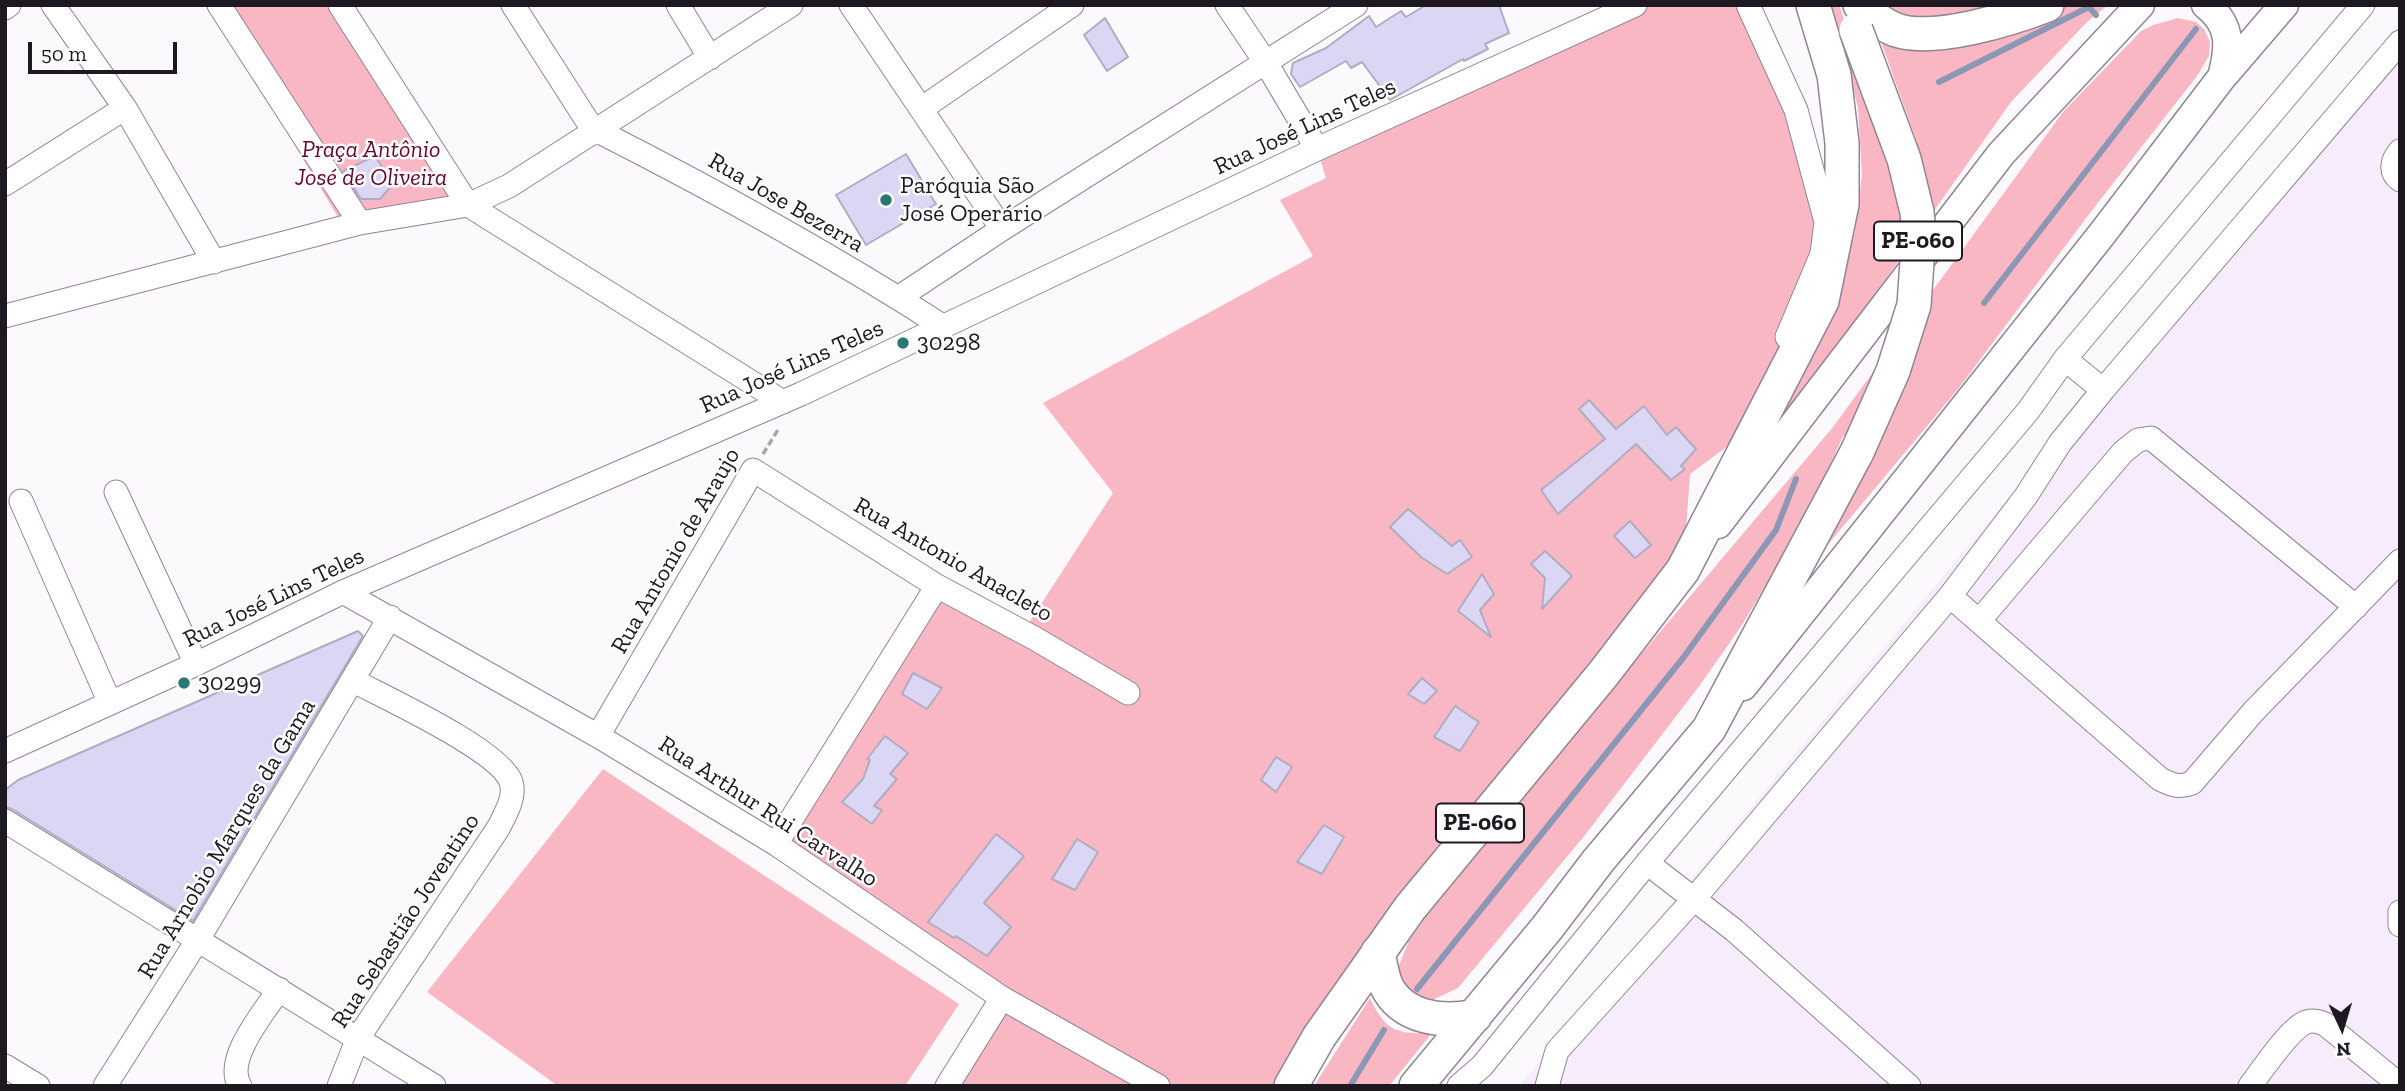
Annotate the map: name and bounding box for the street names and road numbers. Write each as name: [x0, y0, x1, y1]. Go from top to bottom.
street label: Rua José Lins Teles: [1209, 72, 1401, 182]
street label: Rua Jose Bezerra: [703, 147, 869, 259]
road number: PE-060: [1874, 222, 1962, 260]
street label: Rua José Lins Teles: [696, 314, 888, 420]
street label: Rua Antonio de Araujo: [605, 443, 747, 659]
street label: Rua Antonio Anacleto: [848, 491, 1058, 629]
street label: Rua José Lins Teles: [179, 542, 369, 654]
street label: Rua Arnobio Marques da Gama: [132, 694, 322, 984]
street label: Rua Arthur Rui Carvalho: [653, 730, 883, 894]
road number: PE-060: [1436, 804, 1524, 842]
street label: Rua Sebastião Joventino: [326, 808, 486, 1034]

